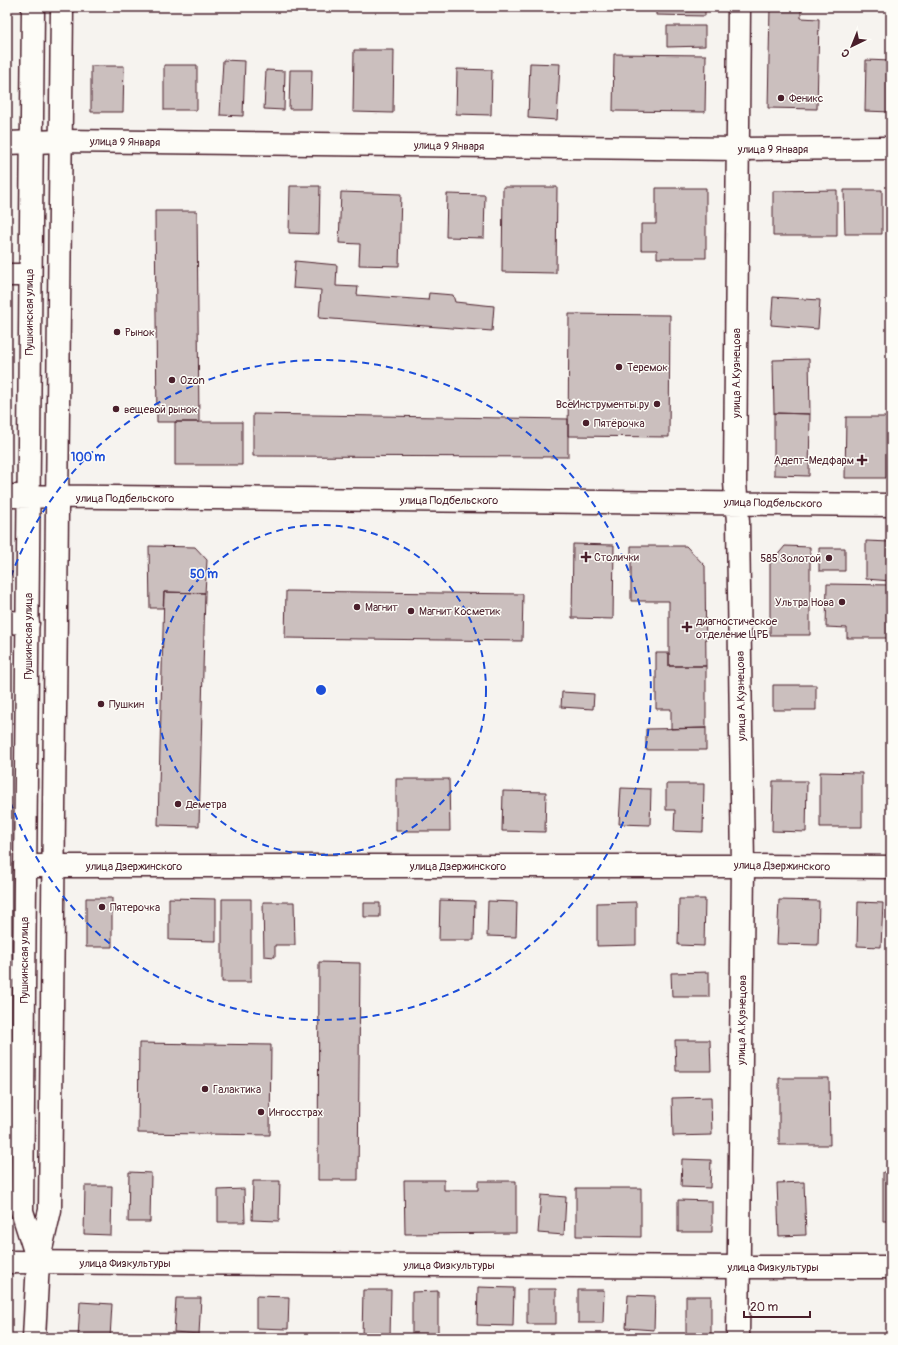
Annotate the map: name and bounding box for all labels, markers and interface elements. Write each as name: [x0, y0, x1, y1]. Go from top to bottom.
north arrow: [832, 26, 872, 66]
text: С: [838, 46, 852, 60]
place label: Феникс: [789, 92, 824, 105]
marker: Феникс: [776, 93, 786, 103]
street label: улица 9 Января: [89, 135, 160, 149]
street label: улица 9 Января: [413, 139, 484, 153]
street label: улица 9 Января: [737, 143, 808, 156]
street label: Пушкинская улица: [23, 269, 36, 355]
place label: Рынок: [125, 326, 155, 339]
marker: Рынок: [112, 327, 122, 337]
street label: улица А.Кузнецова: [730, 328, 743, 419]
place label: Теремок: [627, 361, 668, 374]
marker: Теремок: [614, 362, 624, 372]
place label: Ozon: [180, 374, 205, 387]
marker: Ozon: [167, 375, 177, 385]
place label: ВсеИнструменты.ру: [556, 398, 649, 411]
marker: ВсеИнструменты.ру: [652, 399, 662, 409]
place label: вещевой рынок: [124, 403, 198, 416]
marker: вещевой рынок: [111, 404, 121, 414]
place label: Пятёрочка: [594, 417, 645, 430]
marker: Пятёрочка: [581, 418, 591, 428]
text: 100 m: [71, 450, 106, 465]
place label: Адепт-Медфарм: [774, 454, 854, 467]
marker: Адепт-Медфарм: [857, 455, 867, 465]
street label: улица Подбельского: [75, 492, 174, 505]
street label: улица Подбельского: [399, 494, 498, 507]
street label: улица Подбельского: [723, 496, 822, 510]
place label: Столички: [594, 551, 639, 564]
marker: Столички: [581, 552, 591, 562]
place label: 585 Золотой: [760, 552, 821, 565]
marker: 585 Золотой: [824, 553, 834, 563]
text: 50 m: [190, 567, 218, 582]
street label: Пушкинская улица: [22, 593, 35, 679]
place label: Ультра Нова: [775, 596, 834, 609]
marker: Ультра Нова: [837, 597, 847, 607]
place label: Магнит: [365, 601, 398, 614]
marker: Магнит: [352, 602, 362, 612]
place label: Магнит Косметик: [419, 605, 501, 618]
marker: Магнит Косметик: [406, 606, 416, 616]
place label: диагностическое отделение ЦРБ: [696, 615, 778, 641]
marker: диагностическое отделение ЦРБ: [681, 621, 693, 633]
street label: улица А.Кузнецова: [734, 651, 748, 742]
centre of rings: [314, 683, 328, 697]
place label: Пушкин: [109, 698, 144, 711]
marker: Пушкин: [96, 699, 106, 709]
place label: Деметра: [185, 798, 227, 811]
marker: Деметра: [173, 799, 183, 809]
street label: улица Дзержинского: [733, 859, 830, 873]
street label: улица Дзержинского: [85, 860, 182, 873]
street label: улица Дзержинского: [409, 860, 506, 873]
place label: Пятерочка: [110, 901, 160, 914]
marker: Пятерочка: [97, 902, 107, 912]
street label: Пушкинская улица: [18, 917, 31, 1003]
street label: улица А.Кузнецова: [735, 975, 749, 1066]
place label: Галактика: [213, 1083, 261, 1096]
marker: Галактика: [200, 1084, 210, 1094]
place label: Ингосстрах: [269, 1106, 323, 1119]
marker: Ингосстрах: [256, 1107, 266, 1117]
street label: улица Физкультуры: [78, 1257, 171, 1270]
street label: улица Физкультуры: [402, 1259, 495, 1272]
street label: улица Физкультуры: [726, 1261, 819, 1274]
scale bar: [744, 1293, 810, 1319]
text: 20 m: [750, 1300, 779, 1315]

